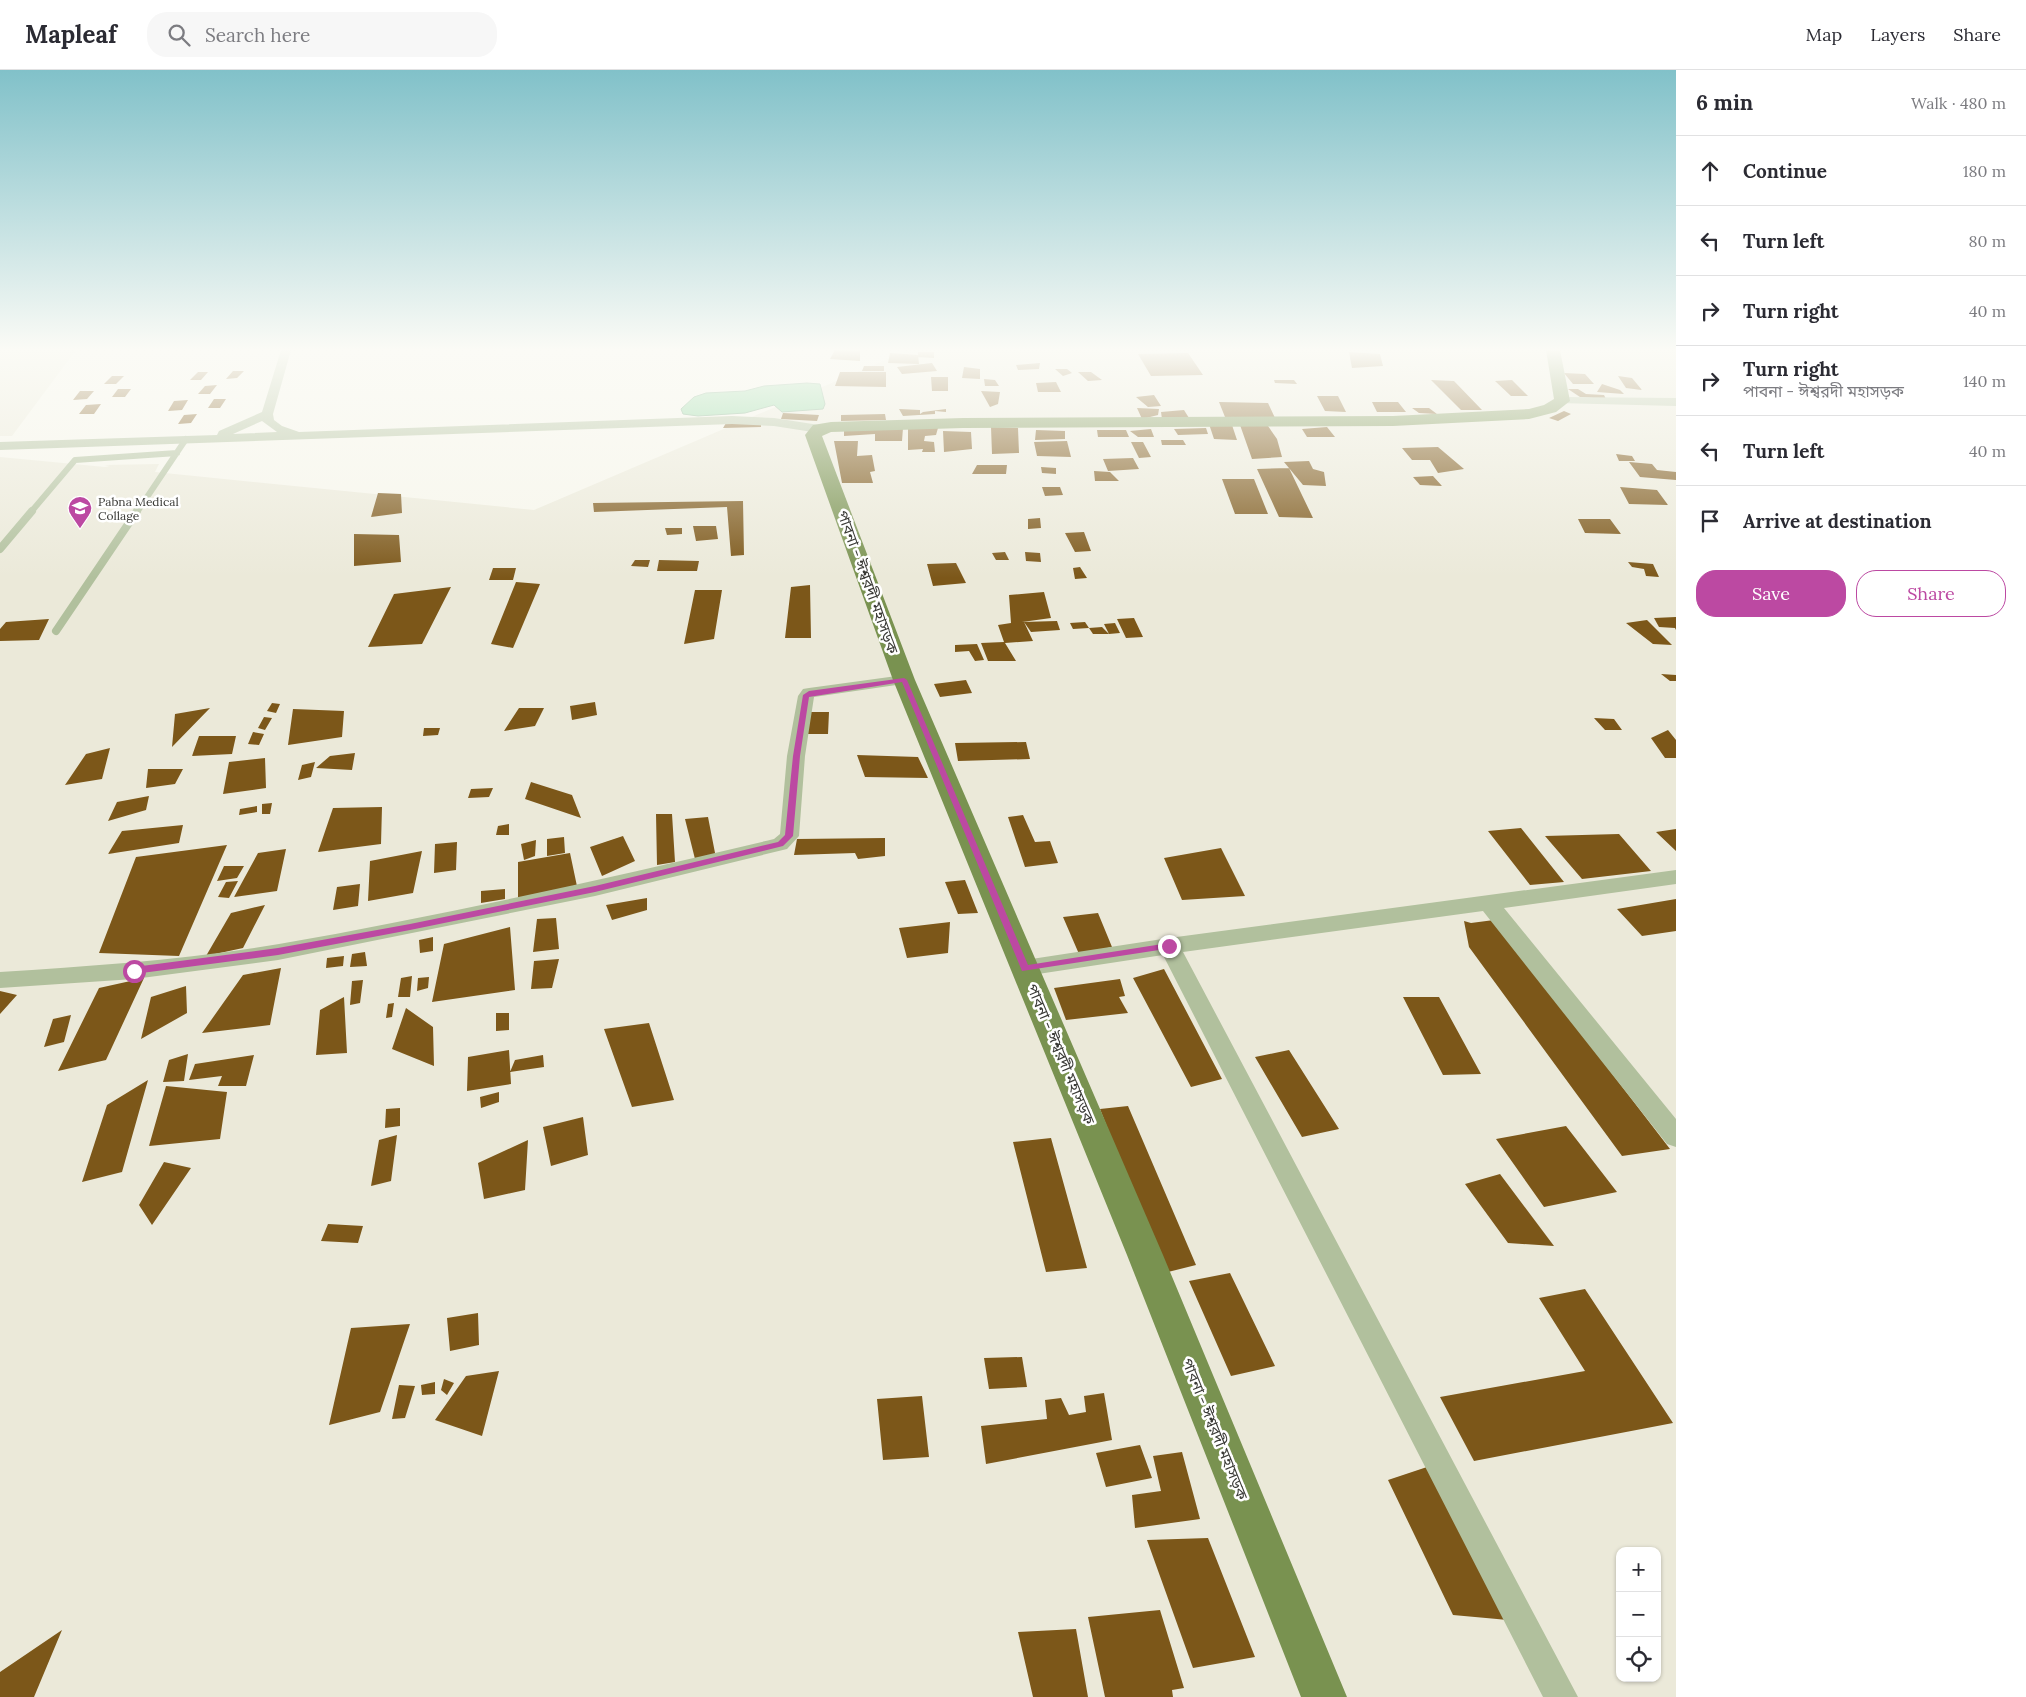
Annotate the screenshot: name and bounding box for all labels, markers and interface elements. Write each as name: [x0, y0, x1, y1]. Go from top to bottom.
search box: [147, 12, 497, 57]
text: Mapleaf: [25, 19, 117, 50]
icon: search: [165, 21, 193, 49]
text: Search here: [205, 23, 310, 47]
text: Map: [1806, 23, 1842, 46]
text: Layers: [1870, 23, 1925, 46]
text: Share: [1953, 23, 2001, 46]
text: 6 min: [1696, 89, 1753, 116]
text: Walk · 480 m: [1911, 93, 2006, 113]
icon: ahead: [1696, 157, 1724, 185]
text: Continue: [1743, 159, 1827, 183]
text: 180 m: [1963, 161, 2006, 181]
icon: left: [1696, 227, 1724, 255]
text: Turn left: [1743, 229, 1824, 253]
text: 80 m: [1969, 231, 2006, 251]
icon: right: [1696, 297, 1724, 325]
text: Turn right: [1743, 299, 1839, 323]
text: 40 m: [1969, 301, 2006, 321]
text: Turn right: [1743, 357, 1839, 381]
icon: right: [1696, 367, 1724, 395]
text: 140 m: [1963, 371, 2006, 391]
text: পাবনা - ঈশ্বরদী মহাসড়ক: [1743, 381, 1904, 401]
icon: left: [1696, 437, 1724, 465]
text: Turn left: [1743, 439, 1824, 463]
text: 40 m: [1969, 441, 2006, 461]
place label: Pabna Medical Collage: [98, 494, 179, 523]
school or university icon: Pabna Medical Collage: [67, 495, 93, 529]
icon: arrive: [1696, 507, 1724, 535]
street label: পাবনা - ঈশ্বরদী মহাসড়ক: [833, 508, 903, 657]
text: Arrive at destination: [1743, 509, 1932, 533]
button: Save: [1696, 570, 1846, 617]
button: Share: [1856, 570, 2006, 617]
route end: [1158, 935, 1181, 958]
route start: [123, 960, 146, 983]
street label: পাবনা - ঈশ্বরদী মহাসড়ক: [1023, 981, 1100, 1128]
street label: পাবনা - ঈশ্বরদী মহাসড়ক: [1178, 1355, 1252, 1503]
map controls: [1616, 1547, 1661, 1682]
button: +: [1616, 1547, 1661, 1592]
button: −: [1616, 1592, 1661, 1637]
button: locate: [1616, 1637, 1661, 1682]

